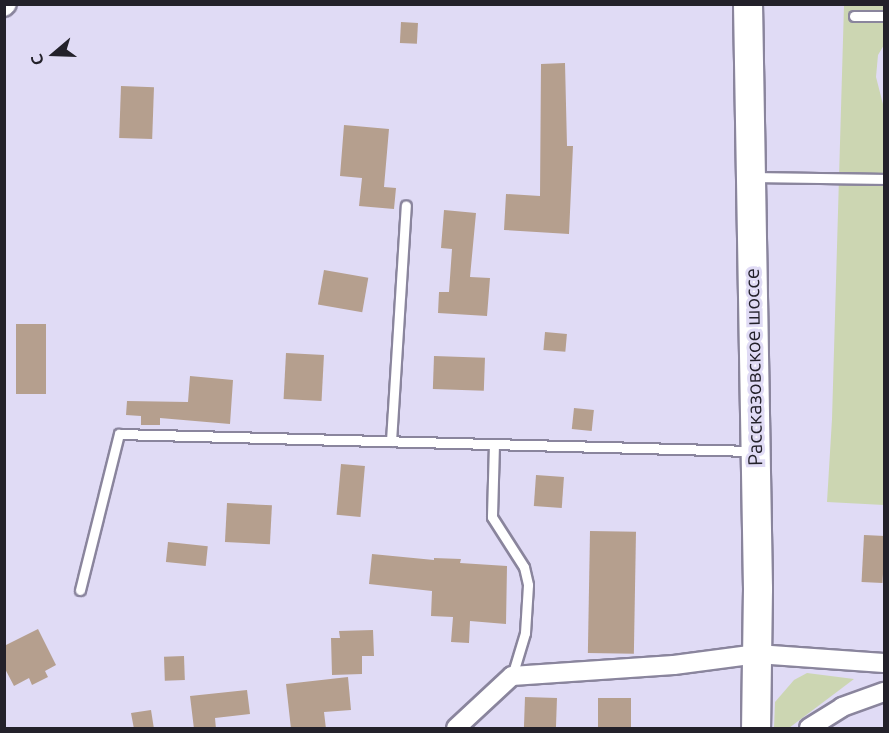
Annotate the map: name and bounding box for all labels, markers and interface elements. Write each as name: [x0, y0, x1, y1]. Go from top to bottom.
north arrow: [24, 24, 84, 84]
text: С: [27, 52, 47, 68]
street label: Рассказовское шоссе: [739, 268, 767, 466]

